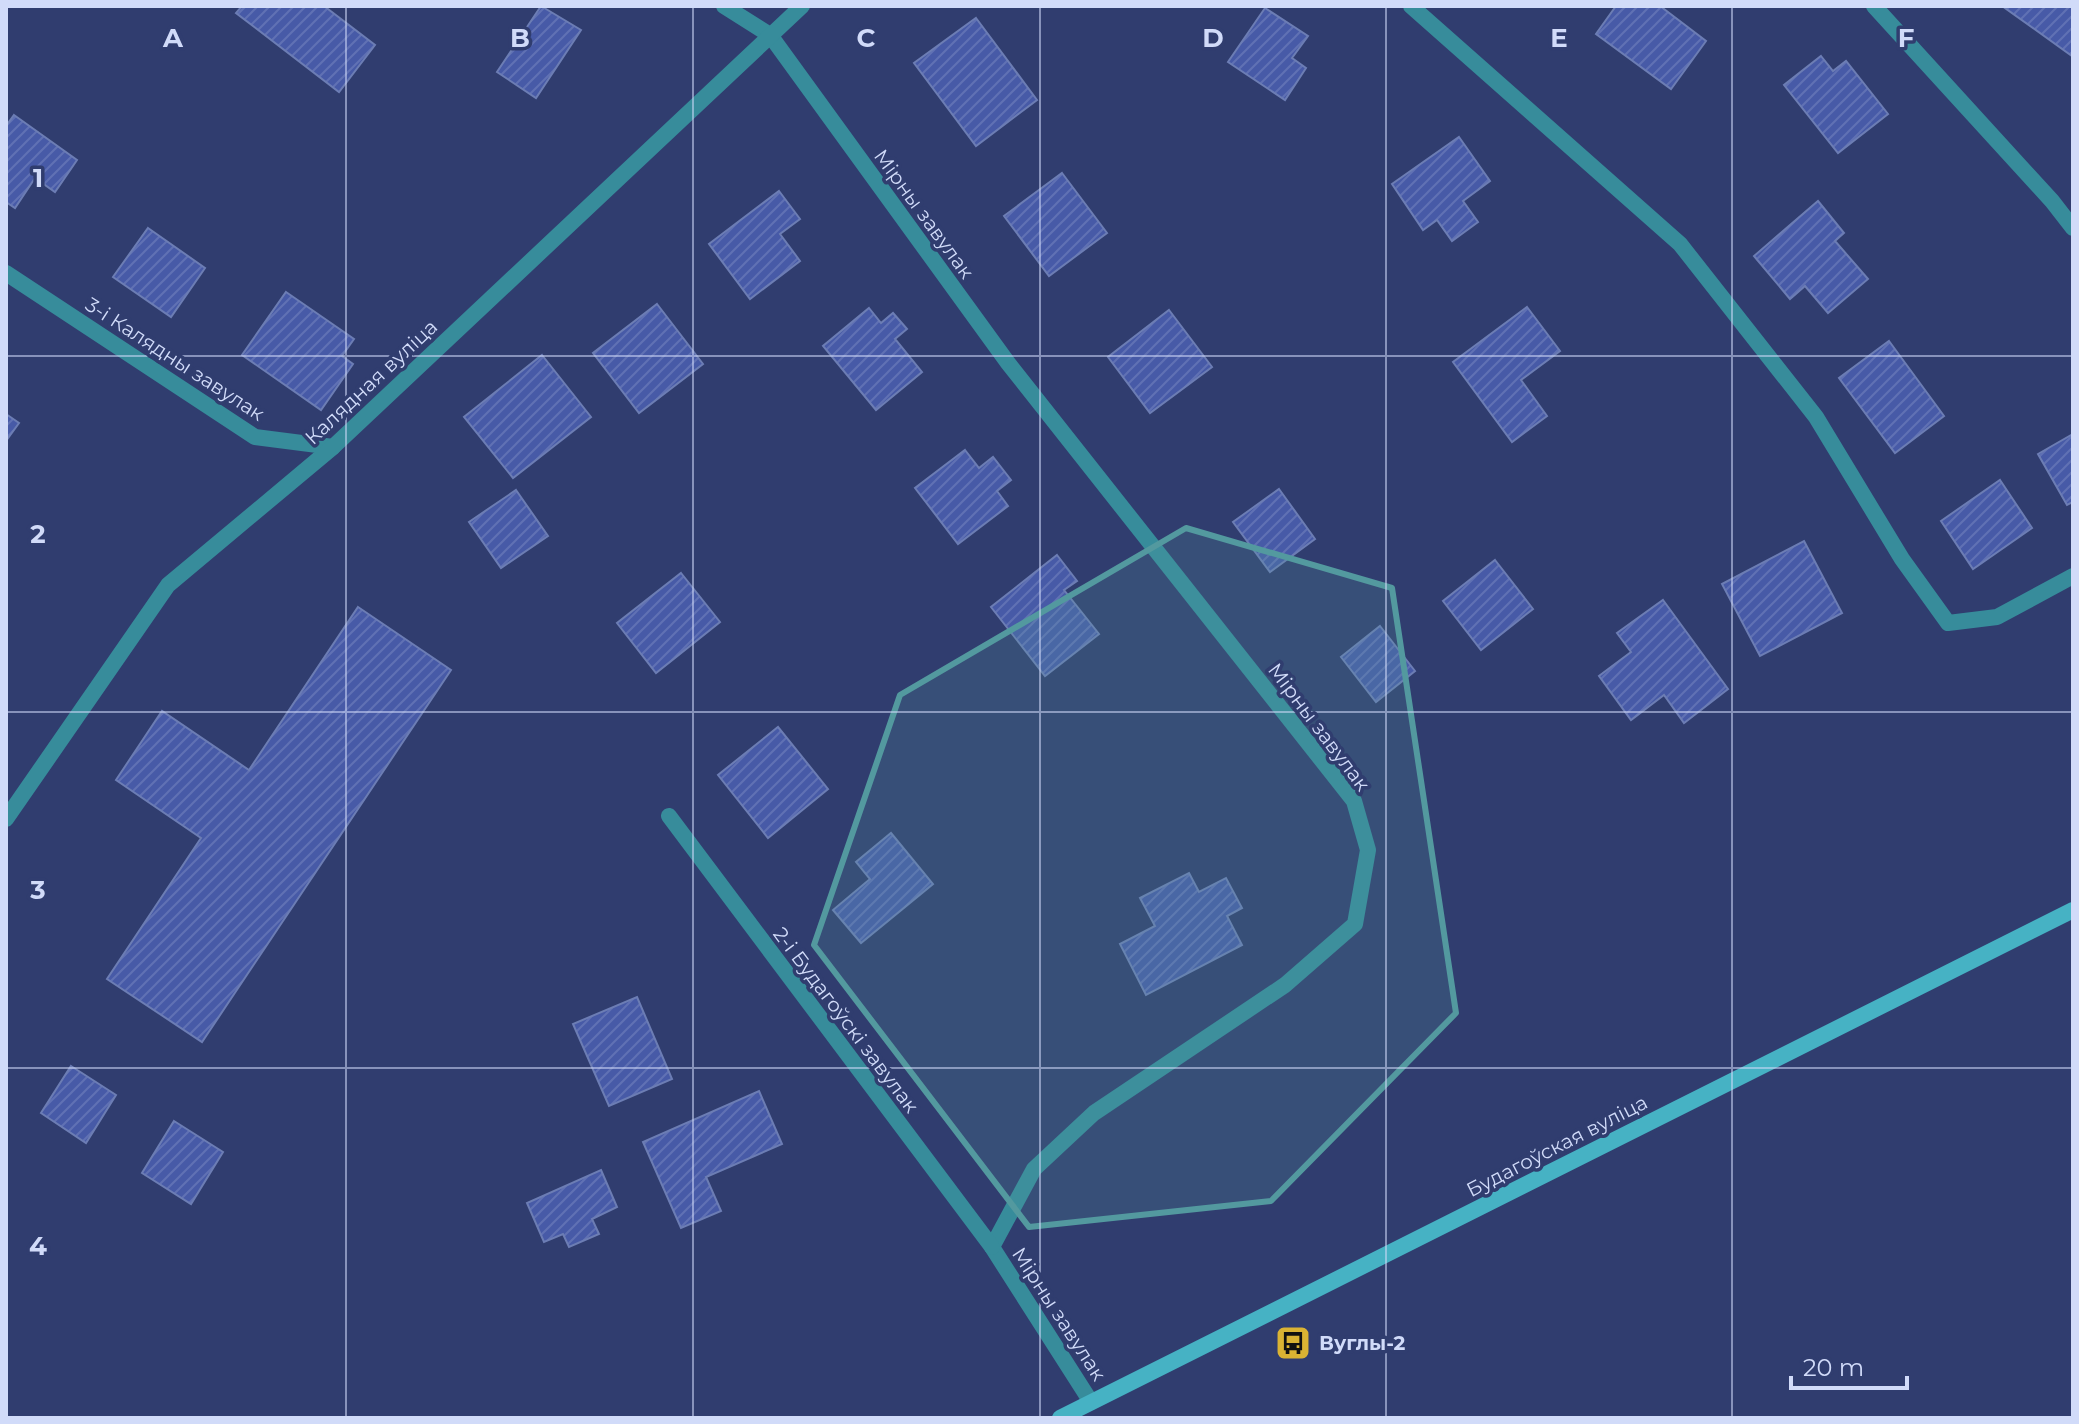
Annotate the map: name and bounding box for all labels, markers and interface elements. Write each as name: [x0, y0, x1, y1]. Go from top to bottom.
text: A: [162, 22, 184, 54]
text: B: [510, 22, 530, 54]
text: C: [857, 22, 876, 54]
text: D: [1202, 22, 1224, 54]
text: E: [1550, 22, 1568, 54]
text: F: [1898, 22, 1914, 54]
street label: Мірны завулак: [869, 145, 979, 284]
text: 1: [33, 162, 43, 194]
street label: 3-і Калядны завулак: [81, 292, 269, 426]
street label: Калядная вуліца: [300, 315, 442, 449]
text: 2: [30, 518, 46, 550]
street label: Мірны завулак: [1263, 658, 1375, 796]
text: 3: [29, 874, 46, 906]
street label: 2-і Будагоўскі завулак: [768, 922, 924, 1118]
street label: Будагоўская вуліца: [1462, 1090, 1652, 1202]
text: 4: [29, 1230, 47, 1262]
street label: Мірны завулак: [1007, 1243, 1111, 1385]
bus stop icon: Вуглы-2: [1274, 1324, 1312, 1362]
place label: Вуглы-2: [1319, 1331, 1406, 1355]
scale bar: [1791, 1340, 1907, 1390]
text: 20 m: [1803, 1353, 1864, 1382]

